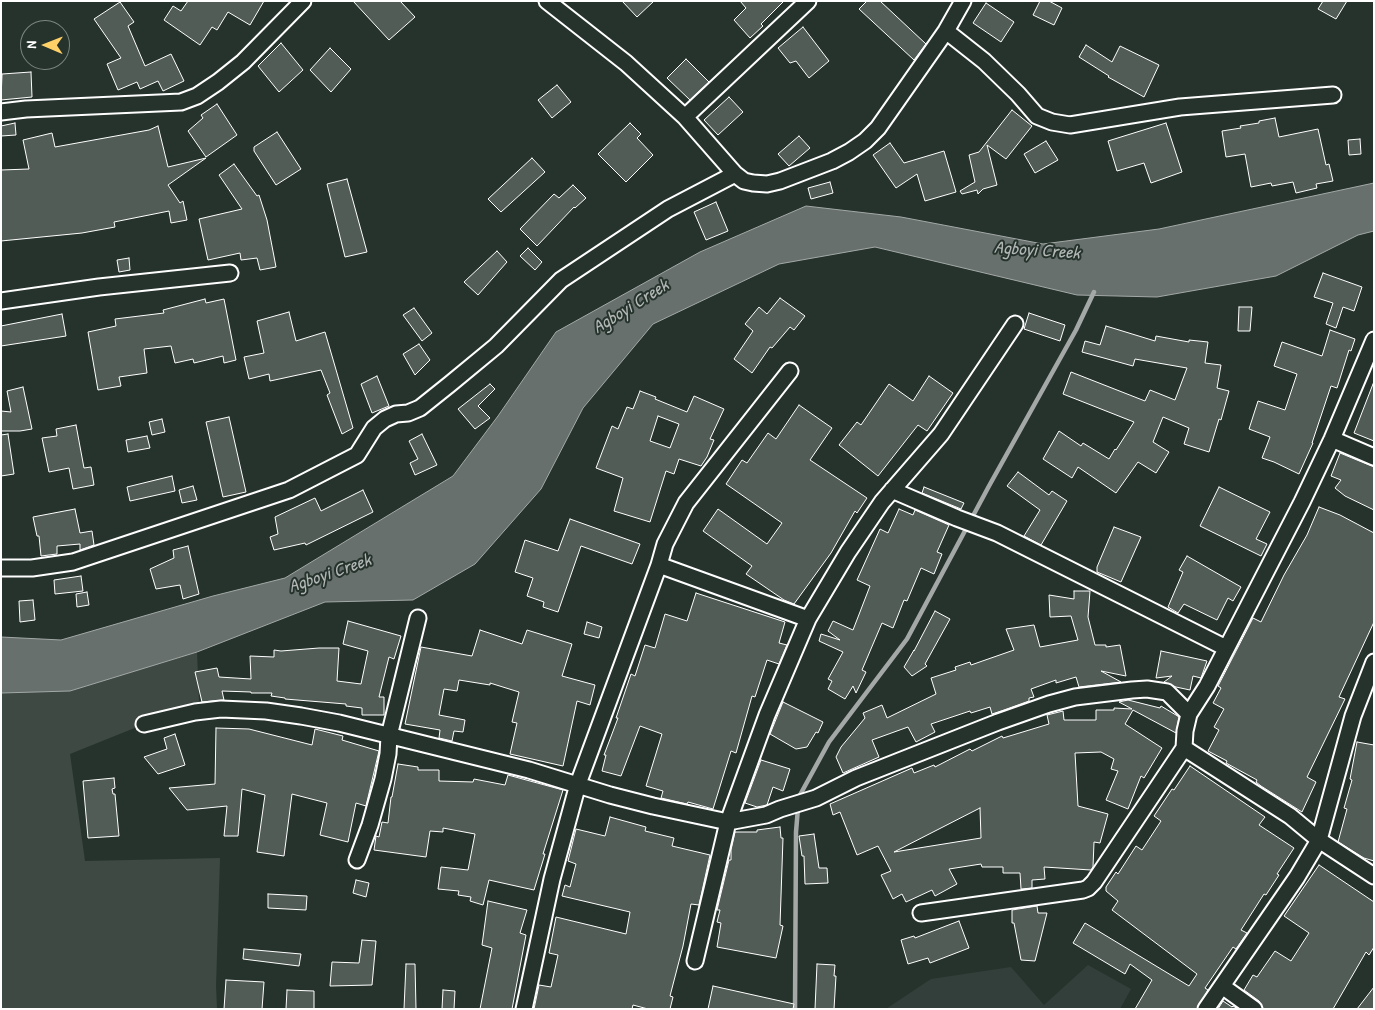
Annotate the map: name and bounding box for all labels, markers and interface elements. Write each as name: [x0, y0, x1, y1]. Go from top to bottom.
north arrow: [20, 20, 70, 70]
text: N: [21, 41, 40, 49]
water label: Agboyi Creek: [993, 237, 1081, 265]
water label: Agboyi Creek: [589, 275, 673, 339]
water label: Agboyi Creek: [286, 550, 374, 598]

